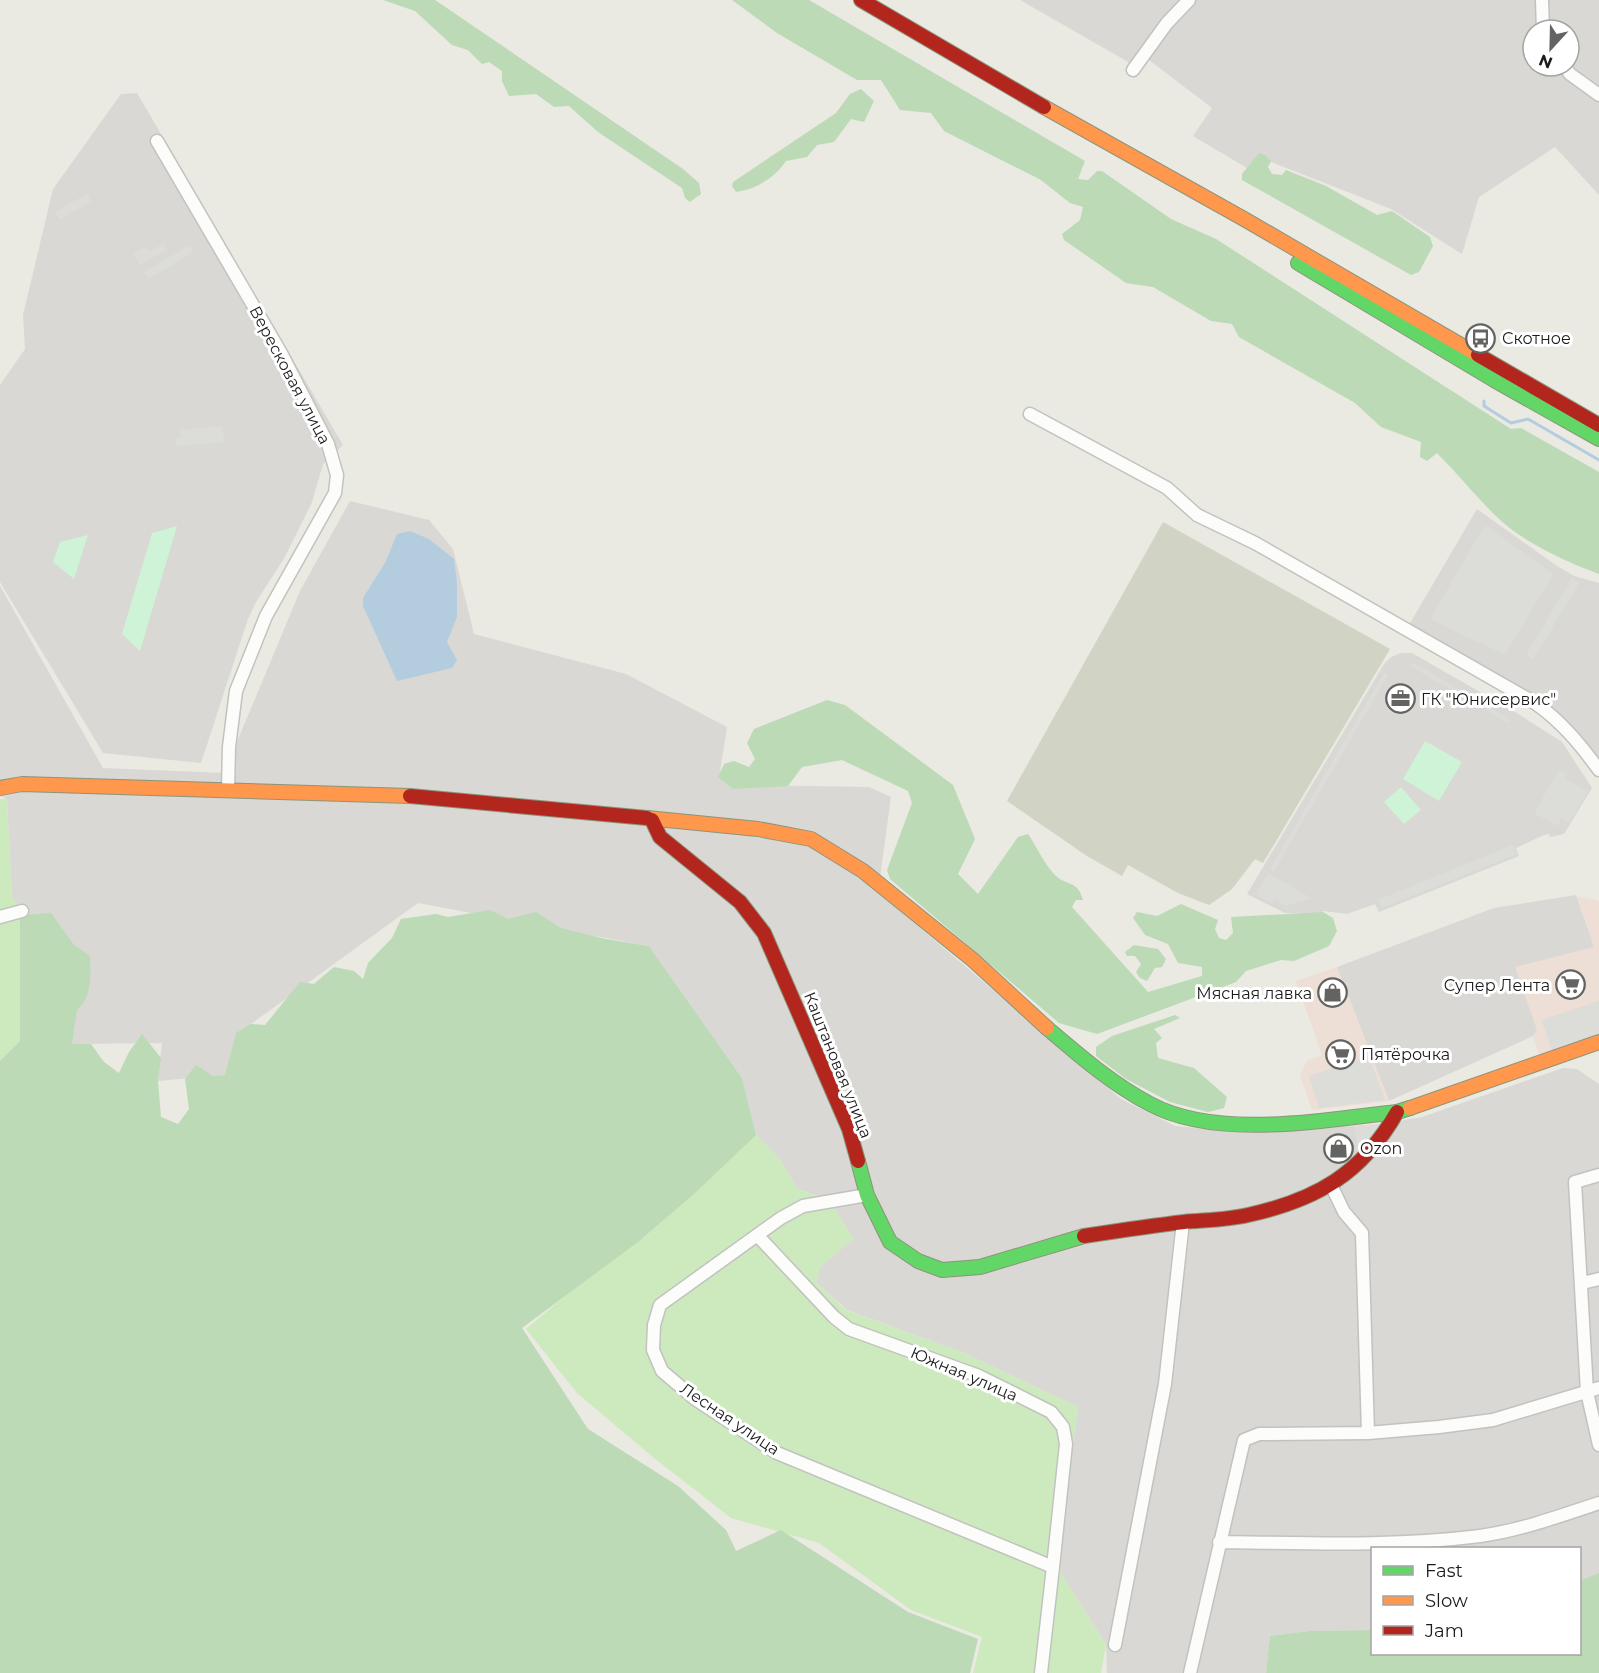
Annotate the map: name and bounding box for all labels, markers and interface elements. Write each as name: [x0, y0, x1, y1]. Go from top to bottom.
north arrow: [1521, 18, 1581, 78]
text: N: [1536, 50, 1555, 73]
street label: Вересковая улица: [245, 303, 335, 447]
bus stop icon: Скотное: [1465, 322, 1497, 354]
place label: Скотное: [1502, 329, 1571, 348]
office icon: ГК "Юнисервис": [1384, 683, 1416, 715]
place label: ГК "Юнисервис": [1421, 690, 1556, 709]
supermarket icon: Супер Лента: [1555, 969, 1587, 1001]
place label: Супер Лента: [1444, 976, 1550, 995]
shop icon: Мясная лавка: [1317, 977, 1349, 1009]
place label: Мясная лавка: [1196, 984, 1312, 1003]
street label: Каштановая улица: [800, 989, 876, 1141]
supermarket icon: Пятёрочка: [1324, 1038, 1356, 1070]
place label: Пятёрочка: [1361, 1045, 1450, 1064]
shop icon: Ozon: [1323, 1132, 1355, 1164]
place label: Ozon: [1360, 1139, 1402, 1158]
street label: Южная улица: [908, 1343, 1020, 1405]
street label: Лесная улица: [677, 1379, 783, 1459]
legend: [1371, 1547, 1581, 1655]
text: Fast: [1425, 1560, 1463, 1582]
text: Slow: [1425, 1590, 1468, 1612]
text: Jam: [1424, 1620, 1464, 1642]

